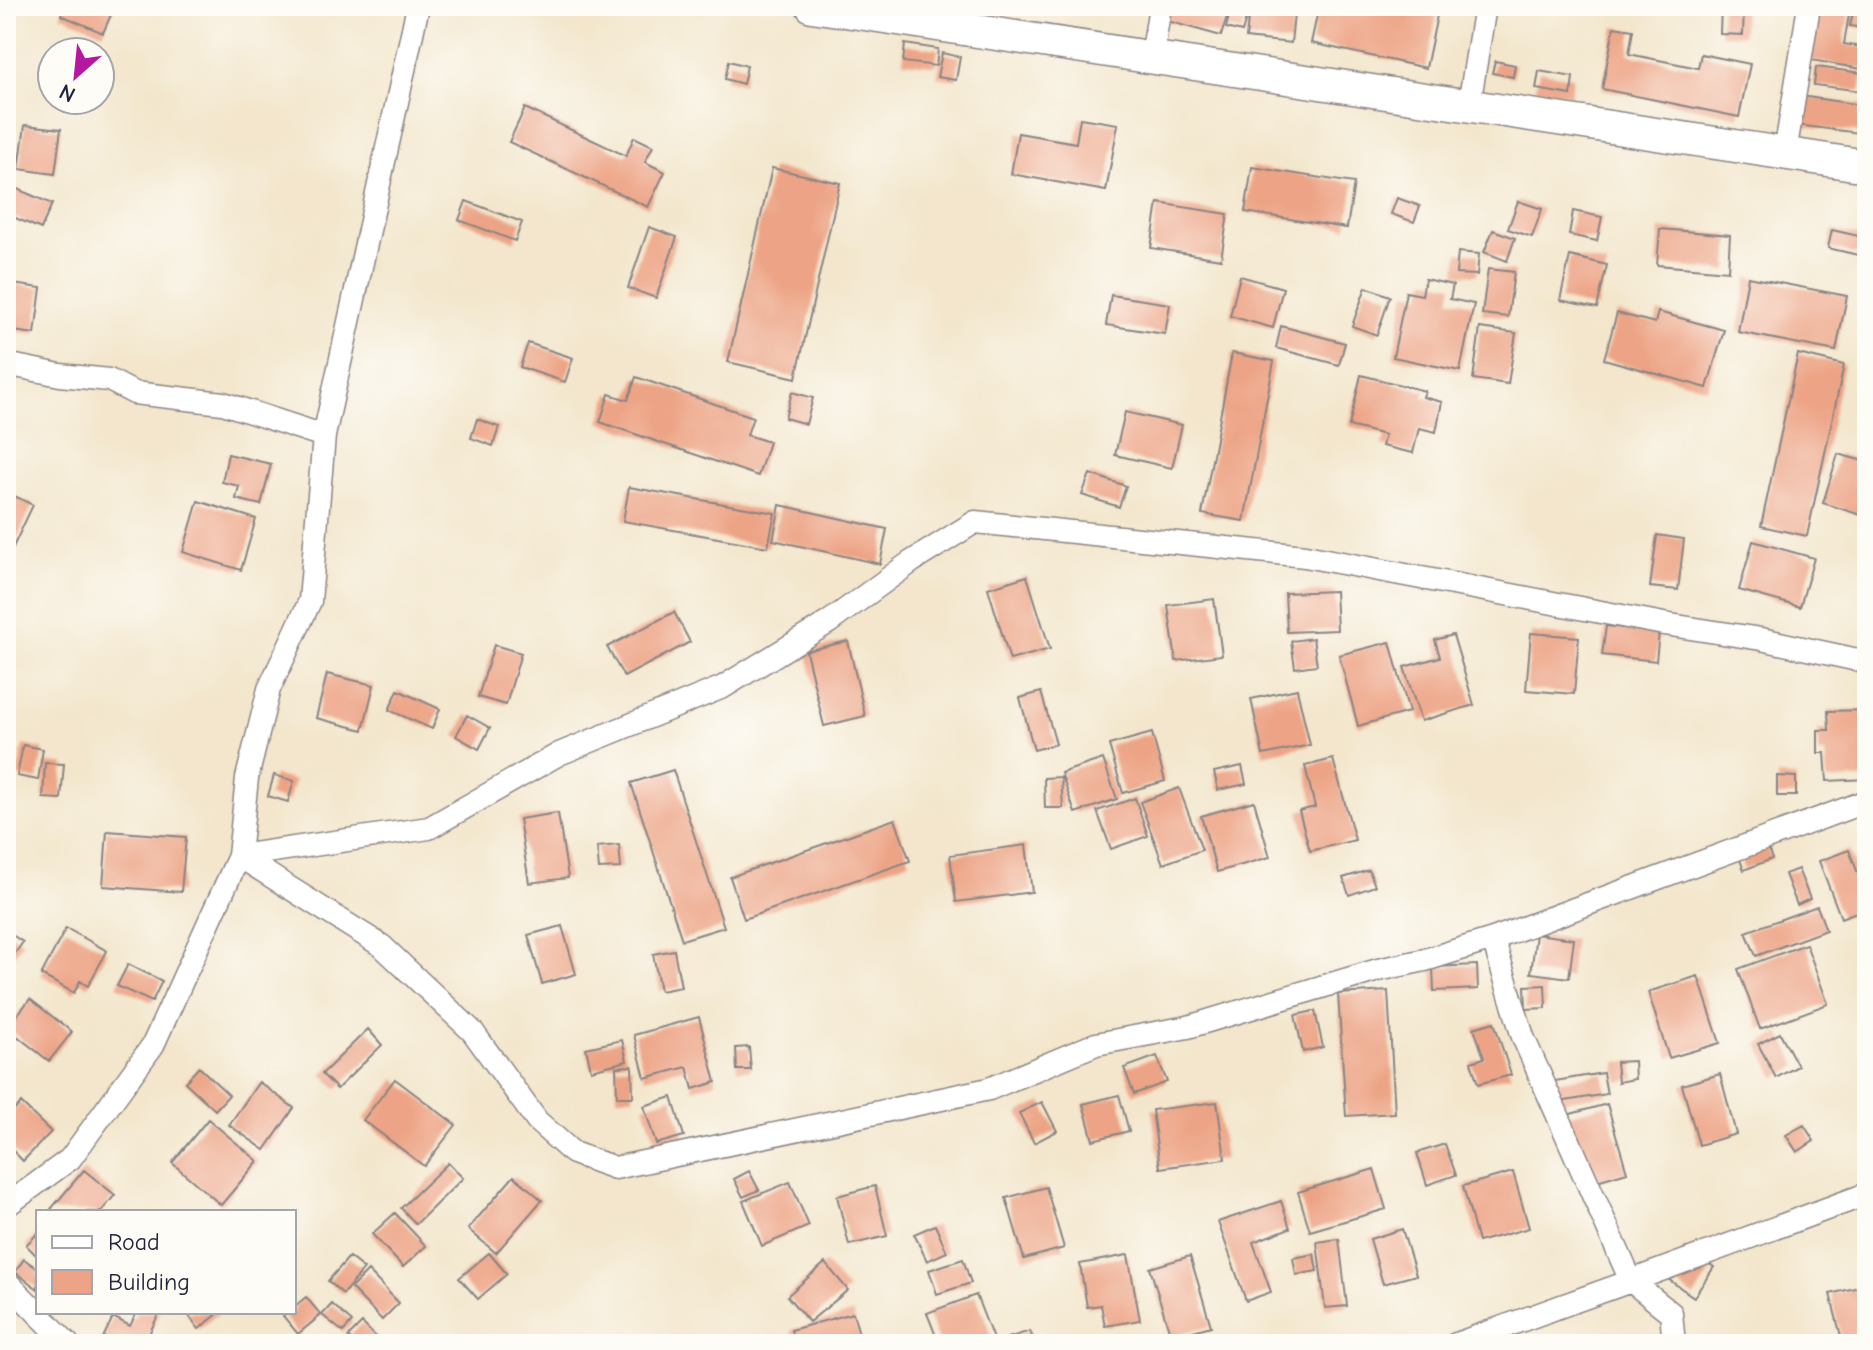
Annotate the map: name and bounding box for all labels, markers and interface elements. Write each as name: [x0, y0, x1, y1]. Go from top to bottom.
north arrow: [36, 36, 116, 116]
text: N: [55, 78, 80, 108]
legend: [36, 1210, 296, 1314]
text: Road: [108, 1228, 160, 1256]
text: Building: [108, 1268, 190, 1296]

